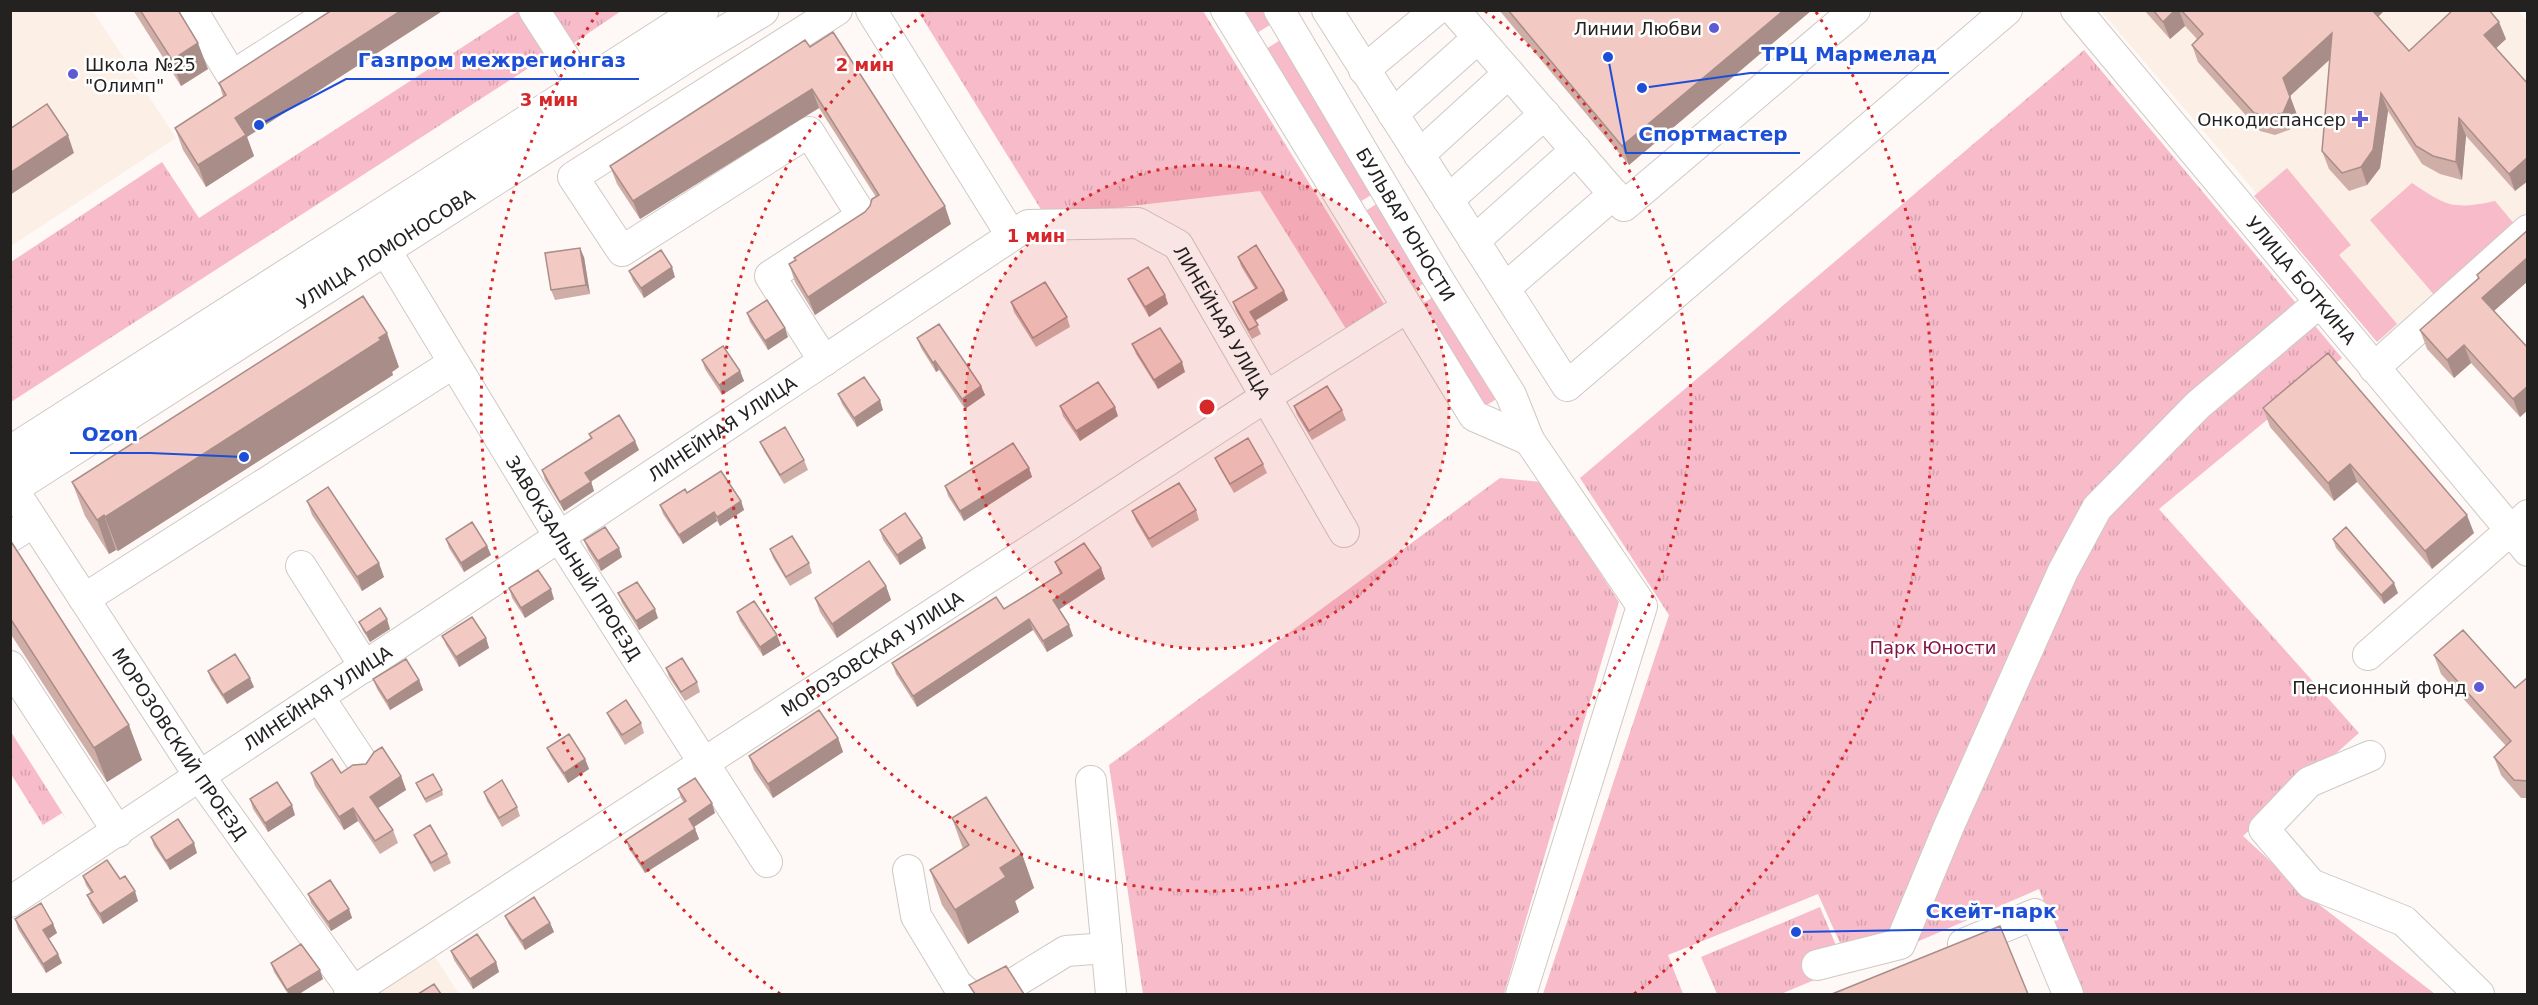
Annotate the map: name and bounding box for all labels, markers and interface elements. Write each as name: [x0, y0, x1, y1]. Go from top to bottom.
place label: Линии Любви: [1574, 18, 1702, 39]
marker: Линии Любви: [1707, 21, 1721, 35]
callout: ТРЦ Мармелад: [1750, 35, 1949, 73]
callout: Газпром межрегионгаз: [346, 41, 639, 79]
text: ТРЦ Мармелад: [1761, 42, 1937, 66]
text: Газпром межрегионгаз: [358, 48, 626, 72]
place label: Школа №25 "Олимп": [85, 54, 196, 96]
text: 2 мин: [836, 54, 894, 75]
marker: Школа №25 "Олимп": [66, 67, 80, 81]
text: 3 мин: [520, 89, 578, 110]
place label: Онкодиспансер: [2197, 109, 2346, 130]
marker: Онкодиспансер: [2351, 110, 2369, 128]
callout: Спортмастер: [1626, 115, 1800, 153]
text: Спортмастер: [1638, 122, 1788, 146]
street label: БУЛЬВАР ЮНОСТИ: [1352, 144, 1460, 305]
street label: УЛИЦА ЛОМОНОСОВА: [293, 184, 479, 313]
street label: УЛИЦА БОТКИНА: [2242, 212, 2361, 349]
text: 1 мин: [1007, 225, 1065, 246]
street label: ЛИНЕЙНАЯ УЛИЦА: [1170, 241, 1275, 403]
street label: ЛИНЕЙНАЯ УЛИЦА: [644, 371, 801, 485]
centre of rings: [1197, 397, 1217, 417]
callout: Ozon: [70, 415, 150, 453]
text: Ozon: [82, 422, 138, 446]
street label: ЗАВОКЗАЛЬНЫЙ ПРОЕЗД: [502, 452, 646, 664]
street label: МОРОЗОВСКАЯ УЛИЦА: [777, 586, 967, 720]
park label: Парк Юности: [1870, 637, 1996, 658]
street label: ЛИНЕЙНАЯ УЛИЦА: [239, 640, 396, 755]
street label: МОРОЗОВСКИЙ ПРОЕЗД: [108, 644, 252, 844]
place label: Пенсионный фонд: [2292, 677, 2467, 698]
marker: Пенсионный фонд: [2472, 680, 2486, 694]
callout: Скейт-парк: [1913, 892, 2068, 930]
text: Скейт-парк: [1926, 899, 2057, 923]

